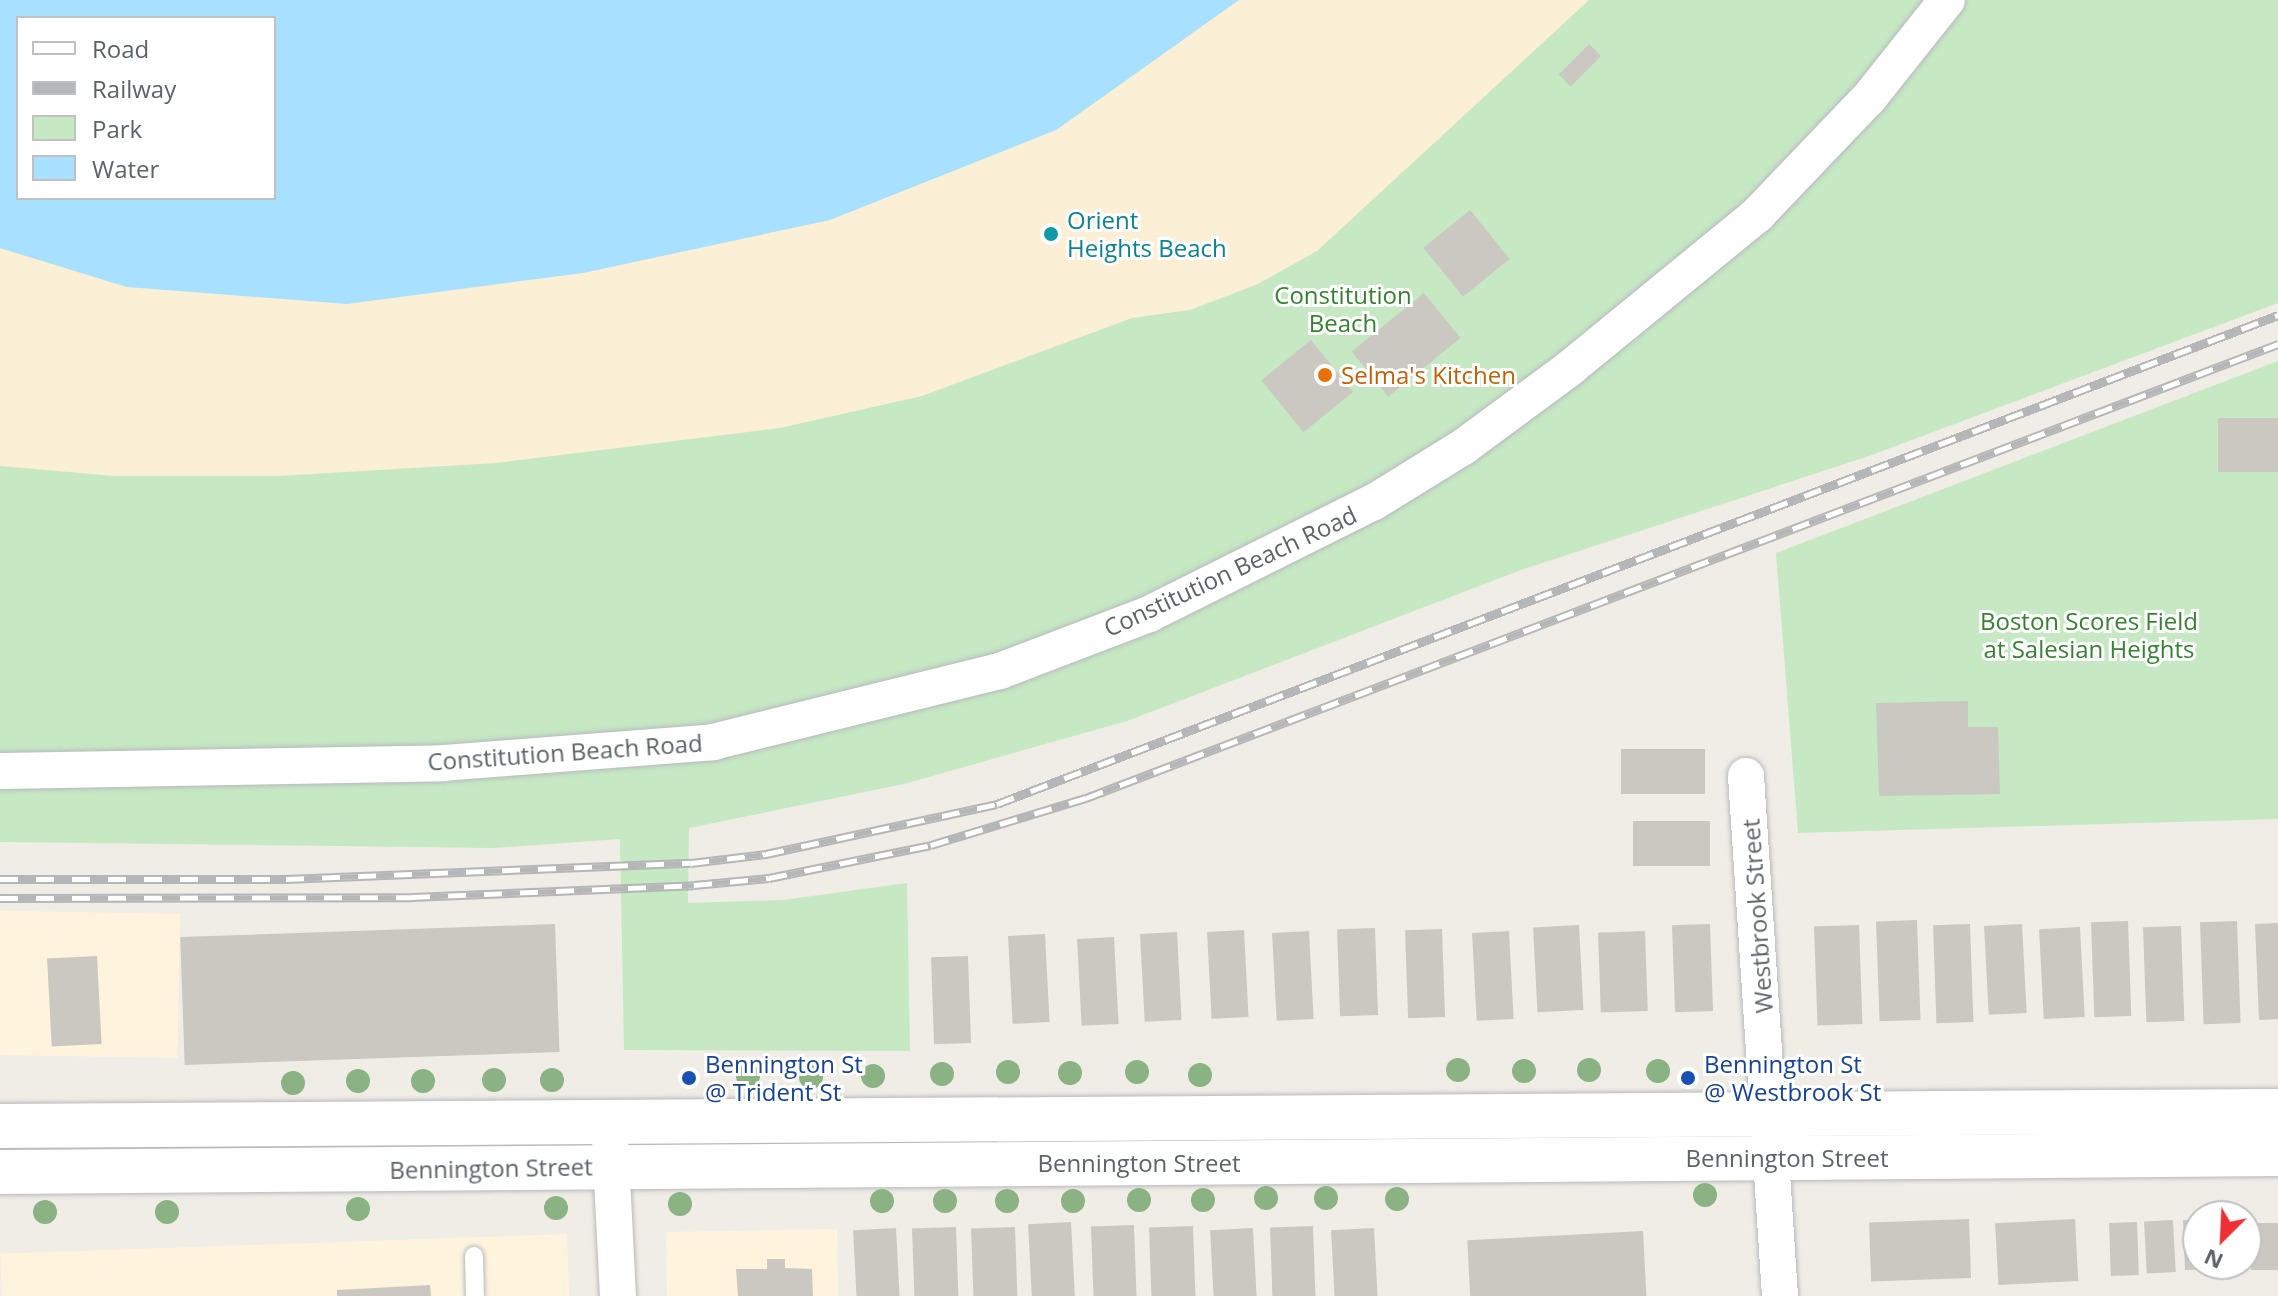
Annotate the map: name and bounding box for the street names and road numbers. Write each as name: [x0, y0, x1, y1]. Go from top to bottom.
street label: Constitution Beach Road: [1099, 500, 1361, 642]
street label: Constitution Beach Road: [427, 728, 703, 776]
street label: Westbrook Street: [1736, 818, 1778, 1014]
street label: Bennington Street: [1685, 1144, 1889, 1172]
street label: Bennington Street: [1037, 1149, 1241, 1177]
street label: Bennington Street: [389, 1152, 593, 1184]

